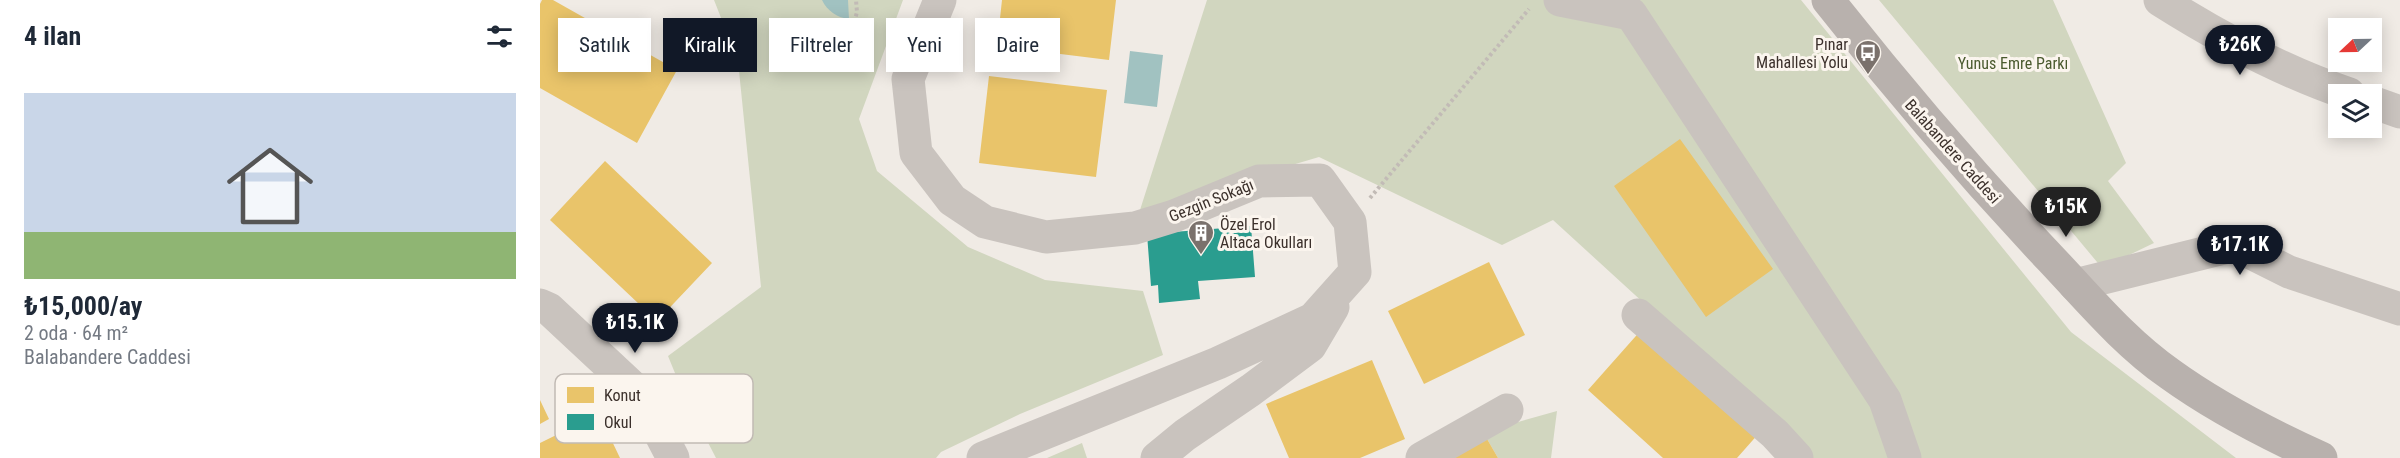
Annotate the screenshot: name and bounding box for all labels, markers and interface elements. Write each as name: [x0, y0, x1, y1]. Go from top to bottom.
chip: Satılık: [558, 18, 651, 72]
chip: Kiralık: [663, 18, 757, 72]
chip: Filtreler: [769, 18, 874, 72]
chip: Yeni: [886, 18, 963, 72]
chip: Daire: [975, 18, 1060, 72]
north arrow: [2328, 18, 2382, 72]
map controls: [2328, 18, 2382, 138]
icon: filters: [483, 20, 516, 53]
text: 4 ilan: [24, 21, 81, 51]
pin: ₺26K: [2204, 25, 2276, 76]
text: ₺26K: [2219, 32, 2261, 56]
place label: Pınar Mahallesi Yolu: [1756, 35, 1848, 72]
bus stop icon: Pınar Mahallesi Yolu: [1853, 38, 1883, 76]
park label: Yunus Emre Parkı: [1958, 54, 2068, 73]
button: layers: [2328, 84, 2382, 138]
street label: Balabandere Caddesi: [1901, 95, 2004, 207]
icon: home: [216, 132, 324, 240]
street label: Gezgin Sokağı: [1166, 175, 1256, 226]
pin: ₺15K: [2030, 187, 2102, 238]
text: ₺15K: [2045, 194, 2087, 218]
place label: Özel Erol Altaca Okulları: [1220, 215, 1312, 252]
building icon: Özel Erol Altaca Okulları: [1186, 218, 1216, 256]
pin: ₺17.1K: [2191, 225, 2289, 276]
text: ₺17.1K: [2211, 232, 2269, 256]
text: ₺15,000/ay: [24, 291, 142, 321]
pin: ₺15.1K: [586, 303, 684, 354]
text: ₺15.1K: [606, 310, 664, 334]
text: 2 oda · 64 m²: [24, 321, 128, 345]
text: Balabandere Caddesi: [24, 345, 191, 369]
legend: [555, 374, 753, 443]
text: Konut: [604, 386, 641, 405]
text: Okul: [604, 413, 632, 432]

